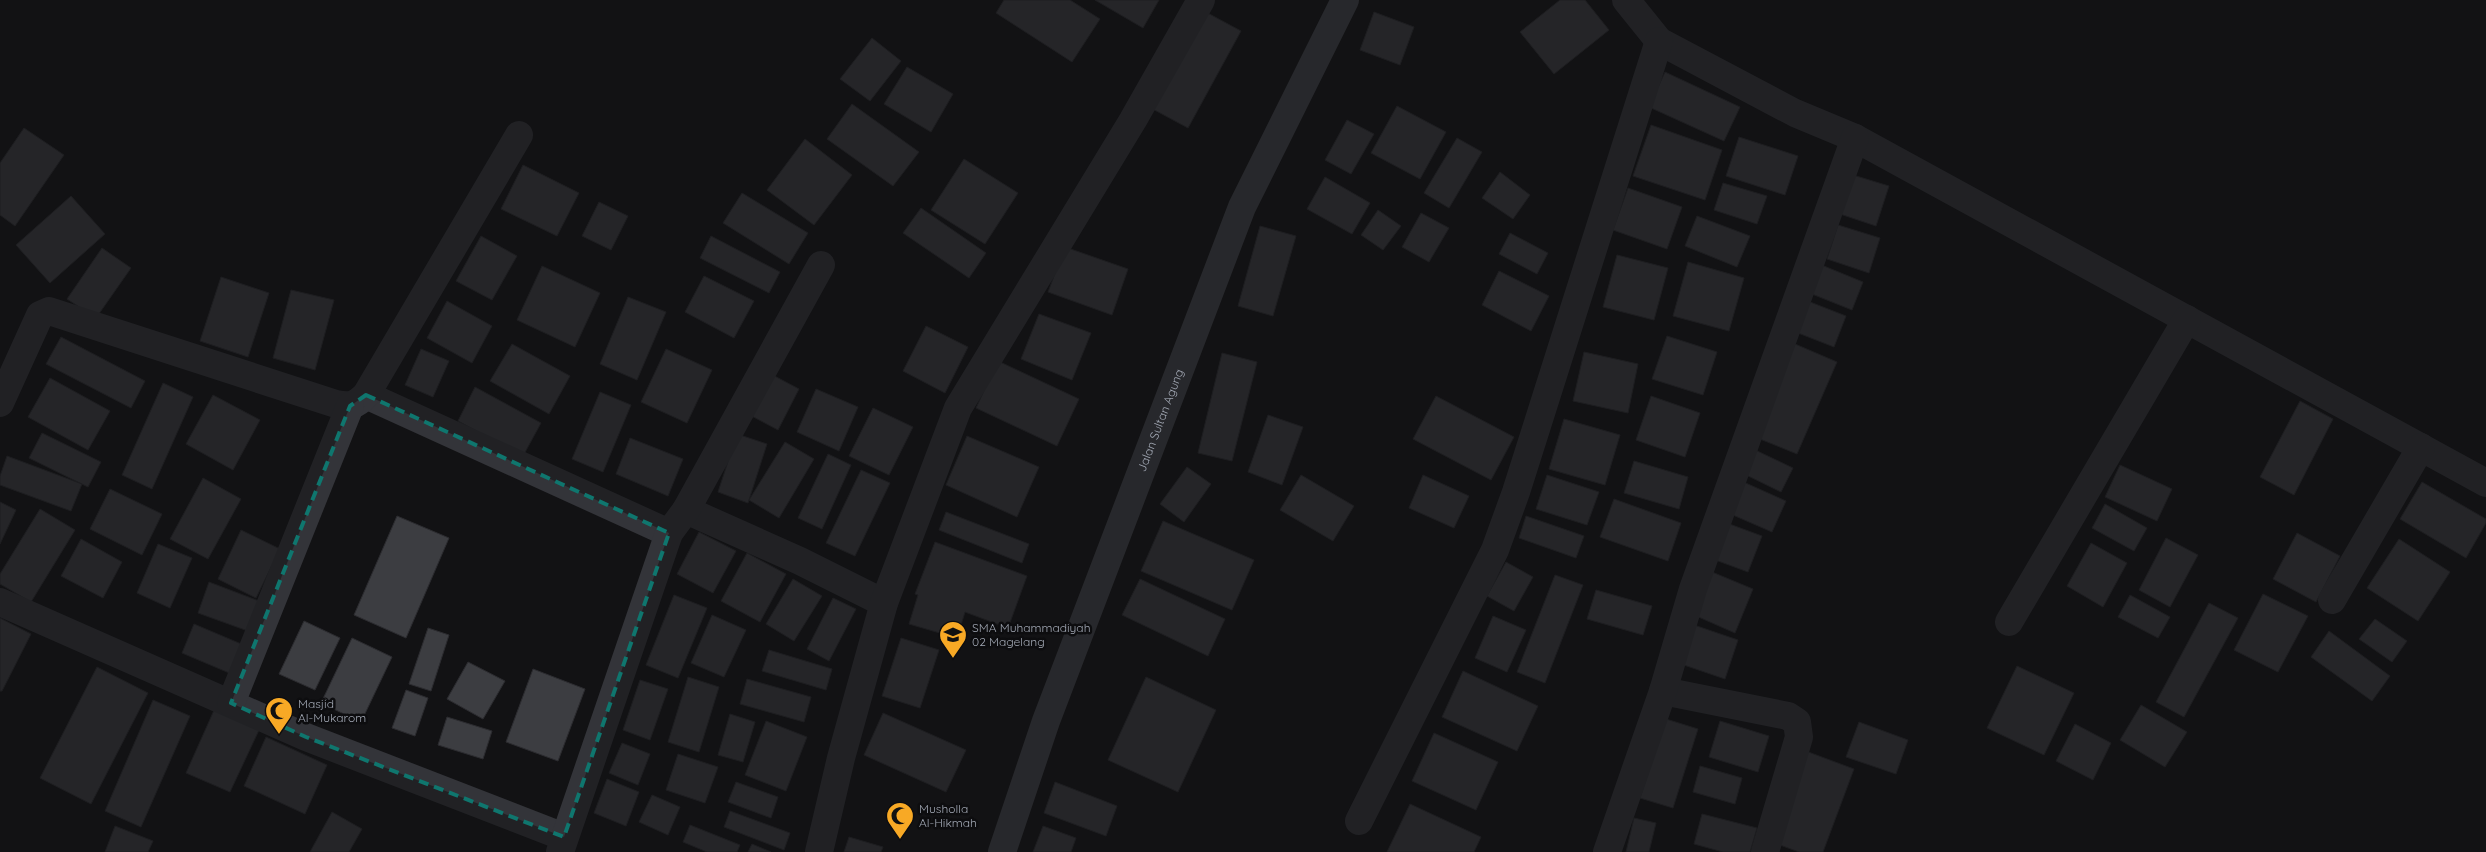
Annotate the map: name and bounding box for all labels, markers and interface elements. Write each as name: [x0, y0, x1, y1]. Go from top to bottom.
street label: Jalan Sultan Agung: [1134, 367, 1187, 474]
school or university icon: SMA Muhammadiyah 02 Magelang: [938, 620, 968, 659]
place label: SMA Muhammadiyah 02 Magelang: [972, 620, 1090, 649]
mosque icon: Masjid Al-Mukarom: [264, 696, 294, 735]
place label: Masjid Al-Mukarom: [298, 696, 366, 725]
mosque icon: Musholla Al-Hikmah: [885, 801, 915, 840]
place label: Musholla Al-Hikmah: [919, 801, 977, 830]

